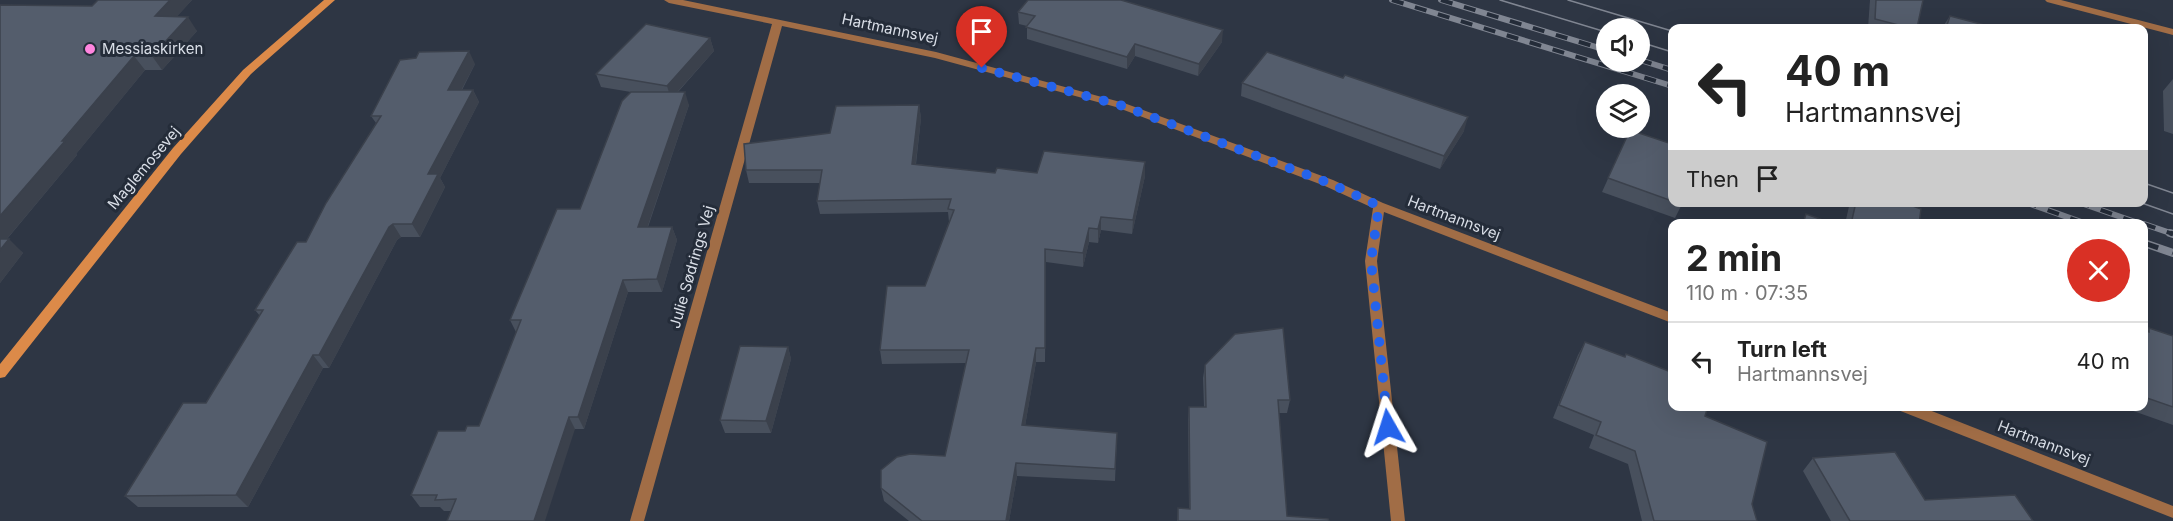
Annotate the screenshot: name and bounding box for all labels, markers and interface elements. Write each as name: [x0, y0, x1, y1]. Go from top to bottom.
pin: [956, 6, 1007, 68]
street label: Hartmannsvej: [840, 9, 940, 48]
icon: arrive: [965, 15, 998, 48]
map controls: [1596, 18, 1650, 138]
button: sound: [1596, 18, 1650, 72]
place label: Messiaskirken: [102, 39, 203, 58]
marker: Messiaskirken: [83, 42, 97, 56]
text: 40 m: [1785, 45, 1890, 96]
icon: left: [1686, 48, 1764, 126]
button: layers: [1596, 84, 1650, 138]
text: Hartmannsvej: [1785, 96, 1962, 129]
street label: Maglemosevej: [103, 122, 184, 213]
icon: arrive: [1751, 162, 1784, 195]
text: Then: [1686, 166, 1739, 192]
street label: Hartmannsvej: [1405, 191, 1503, 244]
street label: Julie Sødrings Vej: [665, 203, 718, 331]
text: 2 min: [1686, 236, 1782, 280]
button: close: [2067, 239, 2130, 302]
text: 110 m · 07:35: [1686, 281, 1808, 305]
text: Turn left: [1737, 336, 1827, 362]
icon: left: [1686, 345, 1719, 378]
text: 40 m: [2076, 348, 2130, 374]
text: Hartmannsvej: [1737, 362, 1868, 386]
position arrow: [1356, 395, 1420, 459]
street label: Hartmannsvej: [1995, 416, 2093, 469]

